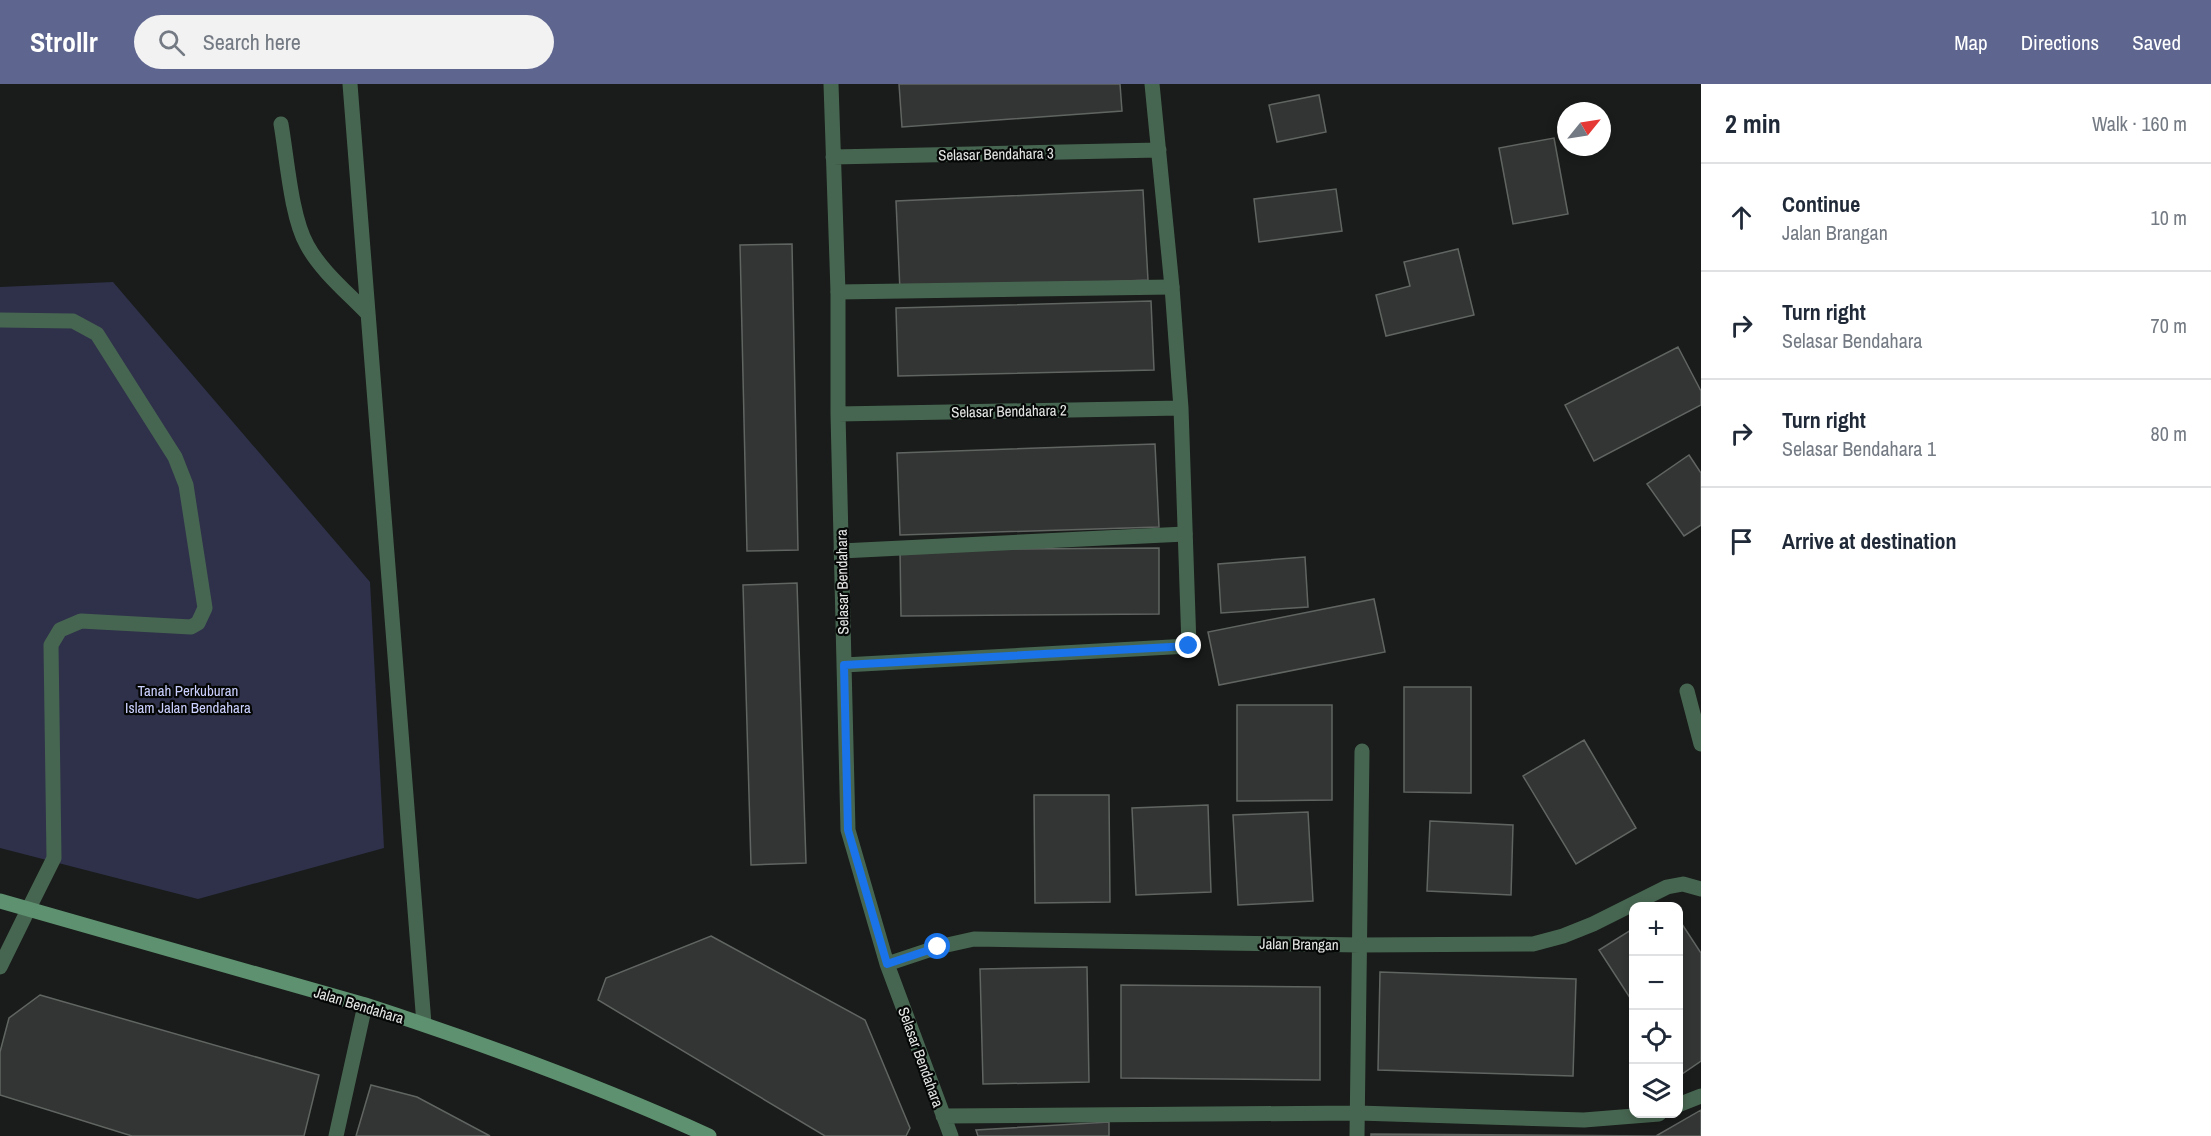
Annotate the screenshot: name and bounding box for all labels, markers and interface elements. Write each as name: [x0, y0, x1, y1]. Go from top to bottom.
search box: [134, 15, 554, 69]
text: Strollr: [30, 23, 98, 61]
icon: search: [155, 26, 188, 59]
text: Search here: [203, 27, 301, 57]
text: Map: [1954, 28, 1988, 57]
text: Directions: [2021, 28, 2099, 57]
text: Saved: [2132, 28, 2181, 57]
north arrow: [1557, 102, 1611, 156]
text: 2 min: [1725, 106, 1781, 141]
text: Walk · 160 m: [2092, 110, 2187, 137]
street label: Selasar Bendahara 3: [938, 142, 1054, 166]
text: Continue: [1782, 189, 1860, 219]
icon: ahead: [1725, 201, 1758, 234]
text: 10 m: [2151, 204, 2187, 231]
text: Jalan Brangan: [1782, 219, 1888, 246]
text: Turn right: [1782, 297, 1866, 327]
icon: right: [1725, 309, 1758, 342]
text: 70 m: [2151, 312, 2187, 339]
text: Selasar Bendahara: [1782, 327, 1922, 354]
street label: Selasar Bendahara 2: [951, 399, 1067, 423]
text: Turn right: [1782, 405, 1866, 435]
icon: right: [1725, 417, 1758, 450]
text: 80 m: [2151, 420, 2187, 447]
text: Selasar Bendahara 1: [1782, 435, 1936, 462]
icon: arrive: [1725, 525, 1758, 558]
text: Arrive at destination: [1782, 526, 1956, 556]
street label: Selasar Bendahara: [831, 529, 853, 635]
route end: [1175, 632, 1201, 658]
park label: Tanah Perkuburan Islam Jalan Bendahara: [125, 680, 251, 718]
map controls: [1629, 902, 1683, 1118]
button: +: [1629, 902, 1683, 956]
route start: [924, 933, 950, 959]
street label: Jalan Brangan: [1259, 933, 1339, 955]
button: −: [1629, 956, 1683, 1010]
street label: Jalan Bendahara: [311, 981, 407, 1029]
street label: Selasar Bendahara: [893, 1004, 949, 1110]
button: locate: [1629, 1010, 1683, 1064]
button: layers: [1629, 1064, 1683, 1118]

